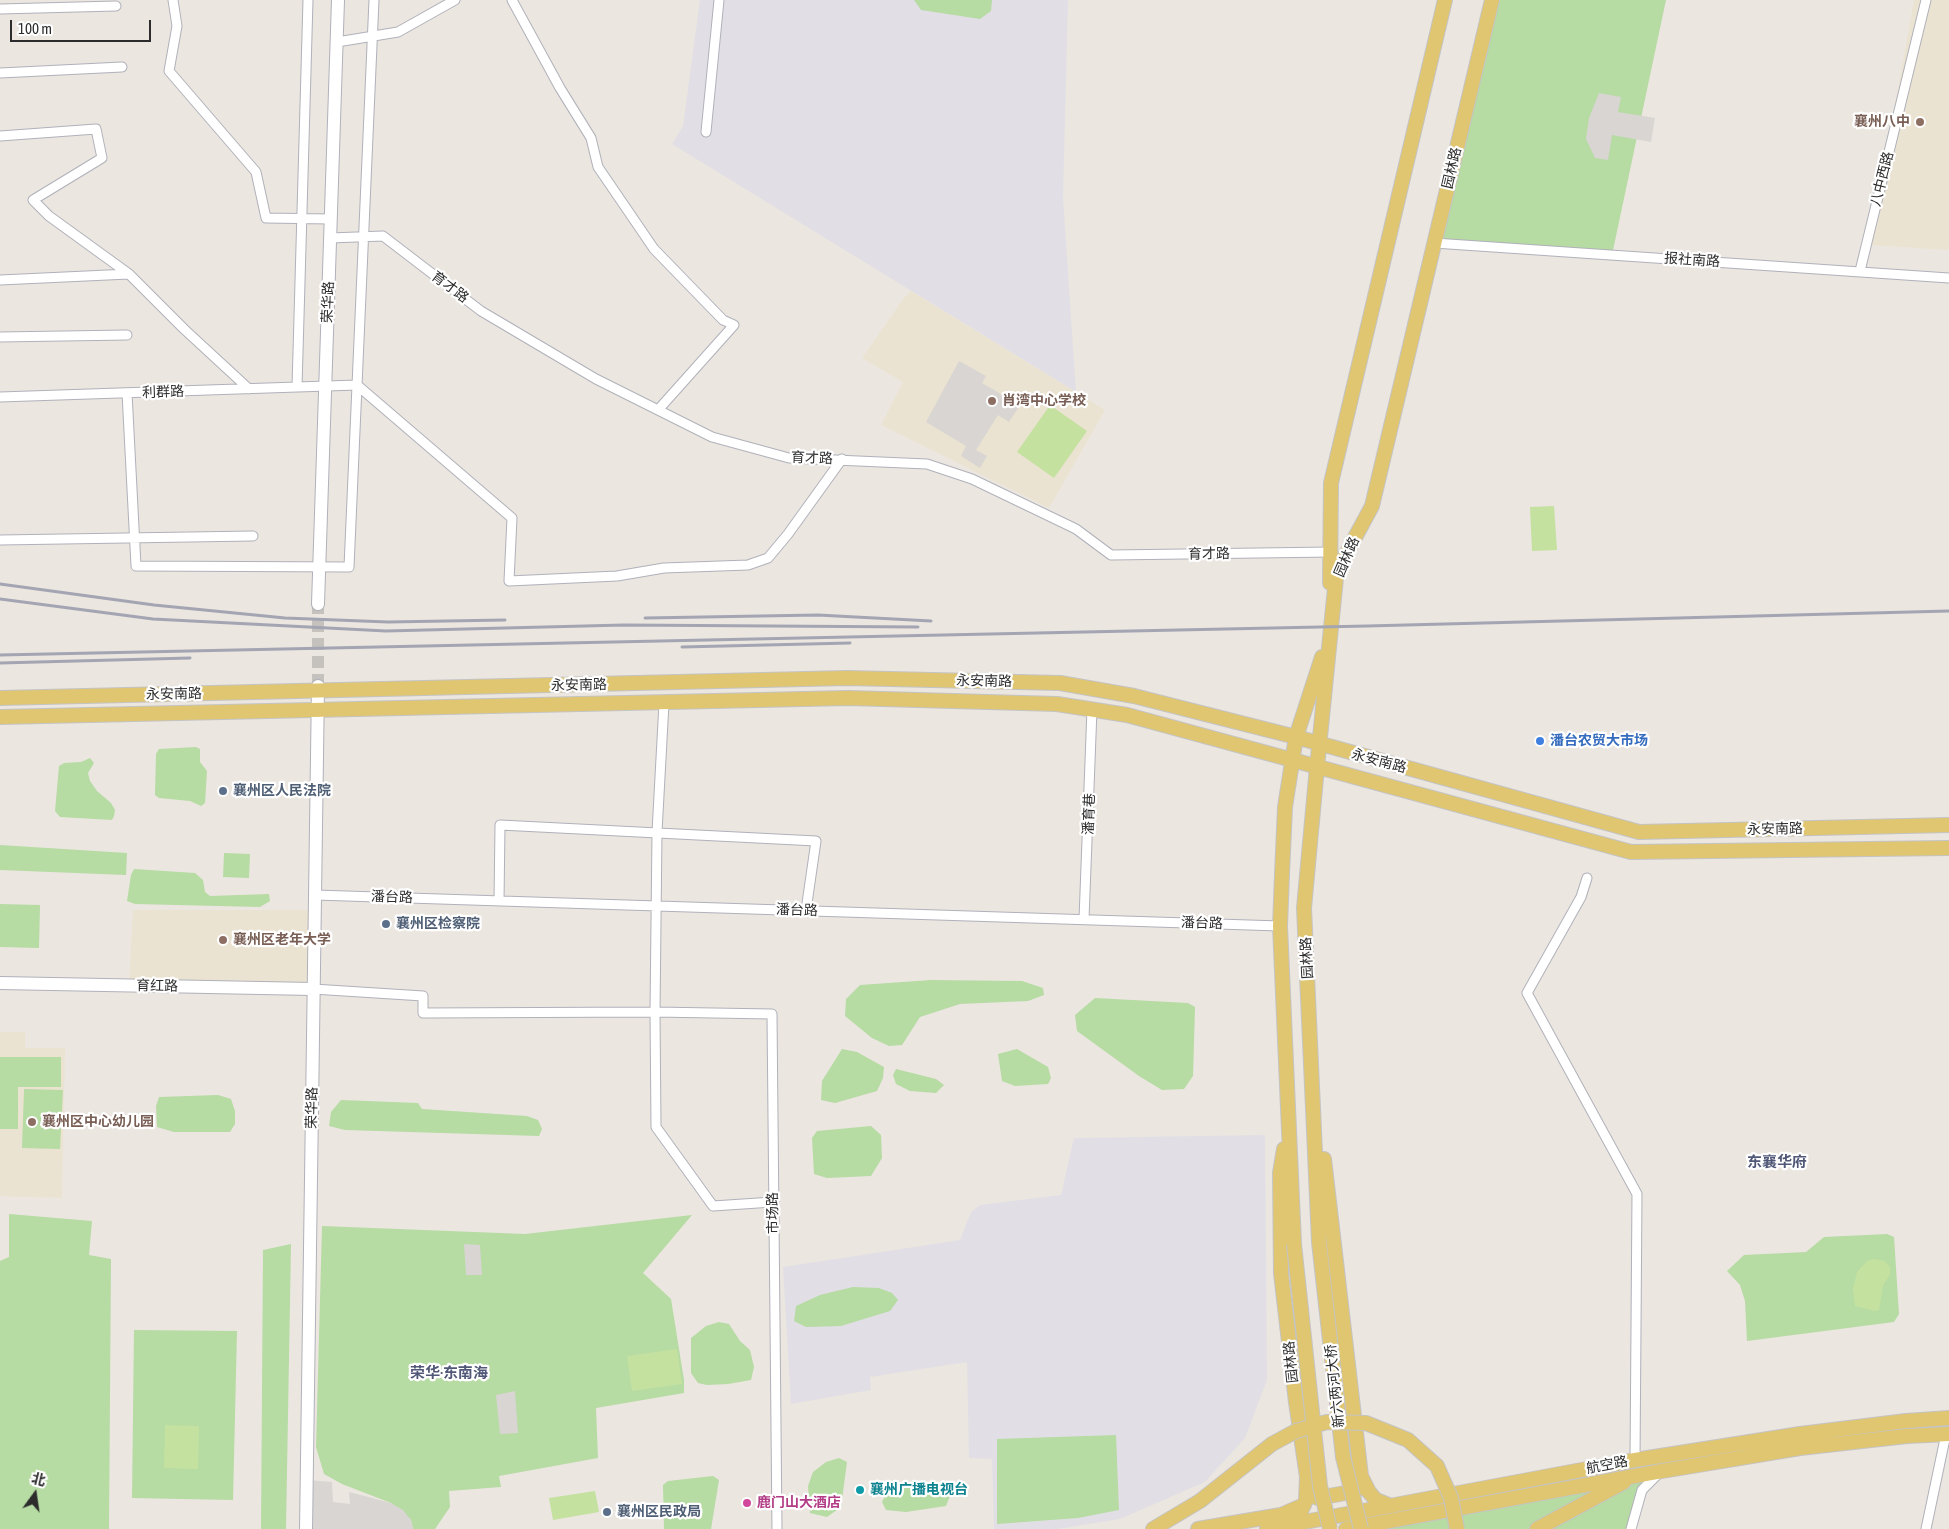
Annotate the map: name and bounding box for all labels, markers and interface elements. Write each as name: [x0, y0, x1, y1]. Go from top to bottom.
scale bar: [12, 10, 154, 42]
text: 100 m: [18, 20, 52, 37]
place label: 襄州八中: [1854, 114, 1910, 130]
marker: 襄州八中: [1914, 116, 1926, 128]
street label: 园林路: [1439, 146, 1465, 190]
street label: 八中西路: [1867, 150, 1897, 208]
street label: 报社南路: [1663, 250, 1721, 270]
street label: 育才路: [428, 268, 472, 306]
street label: 荣华路: [319, 281, 337, 323]
street label: 利群路: [142, 383, 184, 401]
place label: 肖湾中心学校: [1002, 393, 1086, 409]
marker: 肖湾中心学校: [986, 395, 998, 407]
street label: 育才路: [791, 449, 833, 467]
street label: 园林路: [1331, 534, 1363, 580]
street label: 育才路: [1188, 545, 1230, 563]
street label: 永安南路: [956, 672, 1012, 690]
street label: 永安南路: [551, 676, 607, 694]
street label: 永安南路: [146, 685, 202, 703]
place label: 潘台农贸大市场: [1550, 733, 1648, 749]
marker: 潘台农贸大市场: [1534, 735, 1546, 747]
street label: 永安南路: [1350, 746, 1408, 776]
place label: 襄州区人民法院: [233, 783, 331, 799]
marker: 襄州区人民法院: [217, 785, 229, 797]
street label: 潘育巷: [1080, 793, 1098, 835]
street label: 永安南路: [1747, 820, 1803, 838]
street label: 潘台路: [371, 888, 413, 906]
street label: 潘台路: [776, 901, 818, 919]
street label: 潘台路: [1181, 914, 1223, 932]
place label: 襄州区检察院: [396, 916, 480, 932]
marker: 襄州区检察院: [380, 918, 392, 930]
place label: 襄州区老年大学: [233, 932, 331, 948]
marker: 襄州区老年大学: [217, 934, 229, 946]
street label: 园林路: [1298, 937, 1316, 979]
street label: 育红路: [136, 977, 178, 995]
street label: 荣华路: [303, 1087, 321, 1129]
place label: 襄州区中心幼儿园: [42, 1114, 154, 1130]
marker: 襄州区中心幼儿园: [26, 1116, 38, 1128]
district label: 东襄华府: [1747, 1153, 1807, 1171]
street label: 市场路: [764, 1192, 782, 1234]
street label: 园林路: [1280, 1340, 1302, 1384]
street label: 新六两河大桥: [1322, 1343, 1348, 1429]
district label: 荣华·东南海: [410, 1364, 488, 1382]
street label: 航空路: [1585, 1453, 1629, 1477]
north arrow: [10, 1469, 60, 1519]
text: 北: [30, 1470, 47, 1489]
place label: 襄州广播电视台: [870, 1482, 968, 1498]
marker: 襄州广播电视台: [854, 1484, 866, 1496]
place label: 鹿门山大酒店: [757, 1495, 841, 1511]
marker: 鹿门山大酒店: [741, 1497, 753, 1509]
place label: 襄州区民政局: [617, 1504, 701, 1520]
marker: 襄州区民政局: [601, 1506, 613, 1518]

